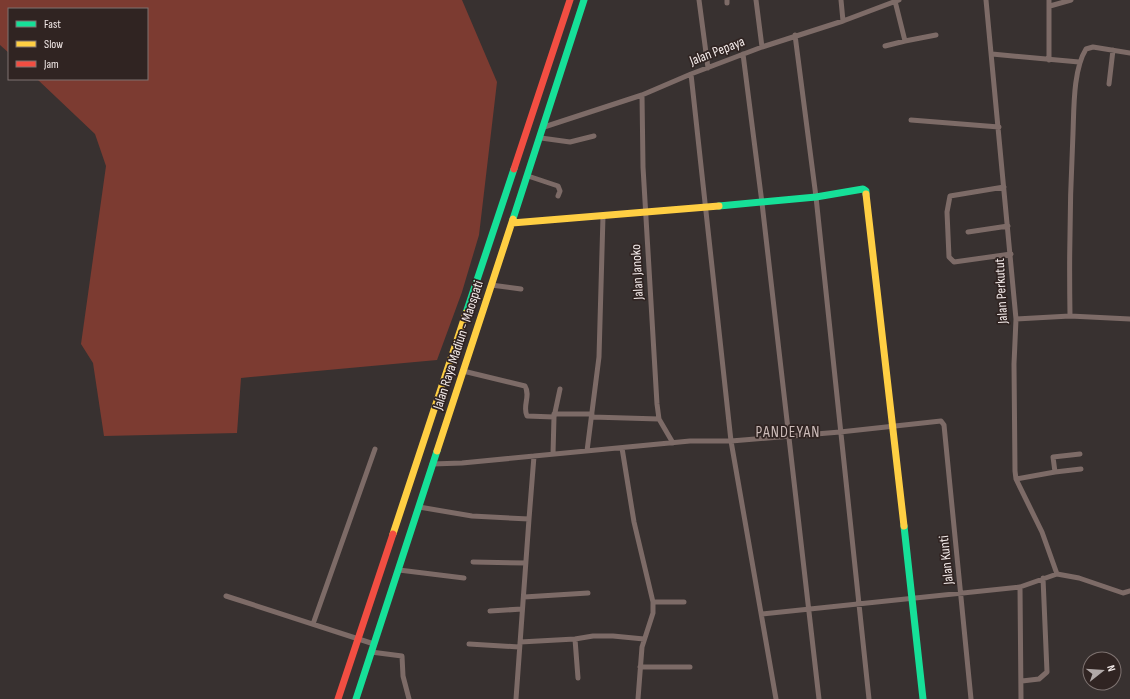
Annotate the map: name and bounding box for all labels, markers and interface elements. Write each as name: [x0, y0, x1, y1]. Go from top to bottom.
legend: [8, 8, 148, 80]
text: Fast: [44, 17, 61, 32]
street label: Jalan Pepaya: [686, 33, 747, 70]
text: Slow: [44, 37, 63, 52]
text: Jam: [43, 57, 59, 72]
street label: Jalan Janoko: [627, 244, 647, 301]
street label: Jalan Perkutut: [991, 258, 1011, 325]
street label: Jalan Raya Madiun - Maospati: [429, 278, 487, 413]
district label: PANDEYAN: [756, 423, 820, 442]
street label: Jalan Kunti: [935, 535, 957, 586]
north arrow: [1082, 651, 1122, 691]
text: N: [1104, 664, 1118, 673]

